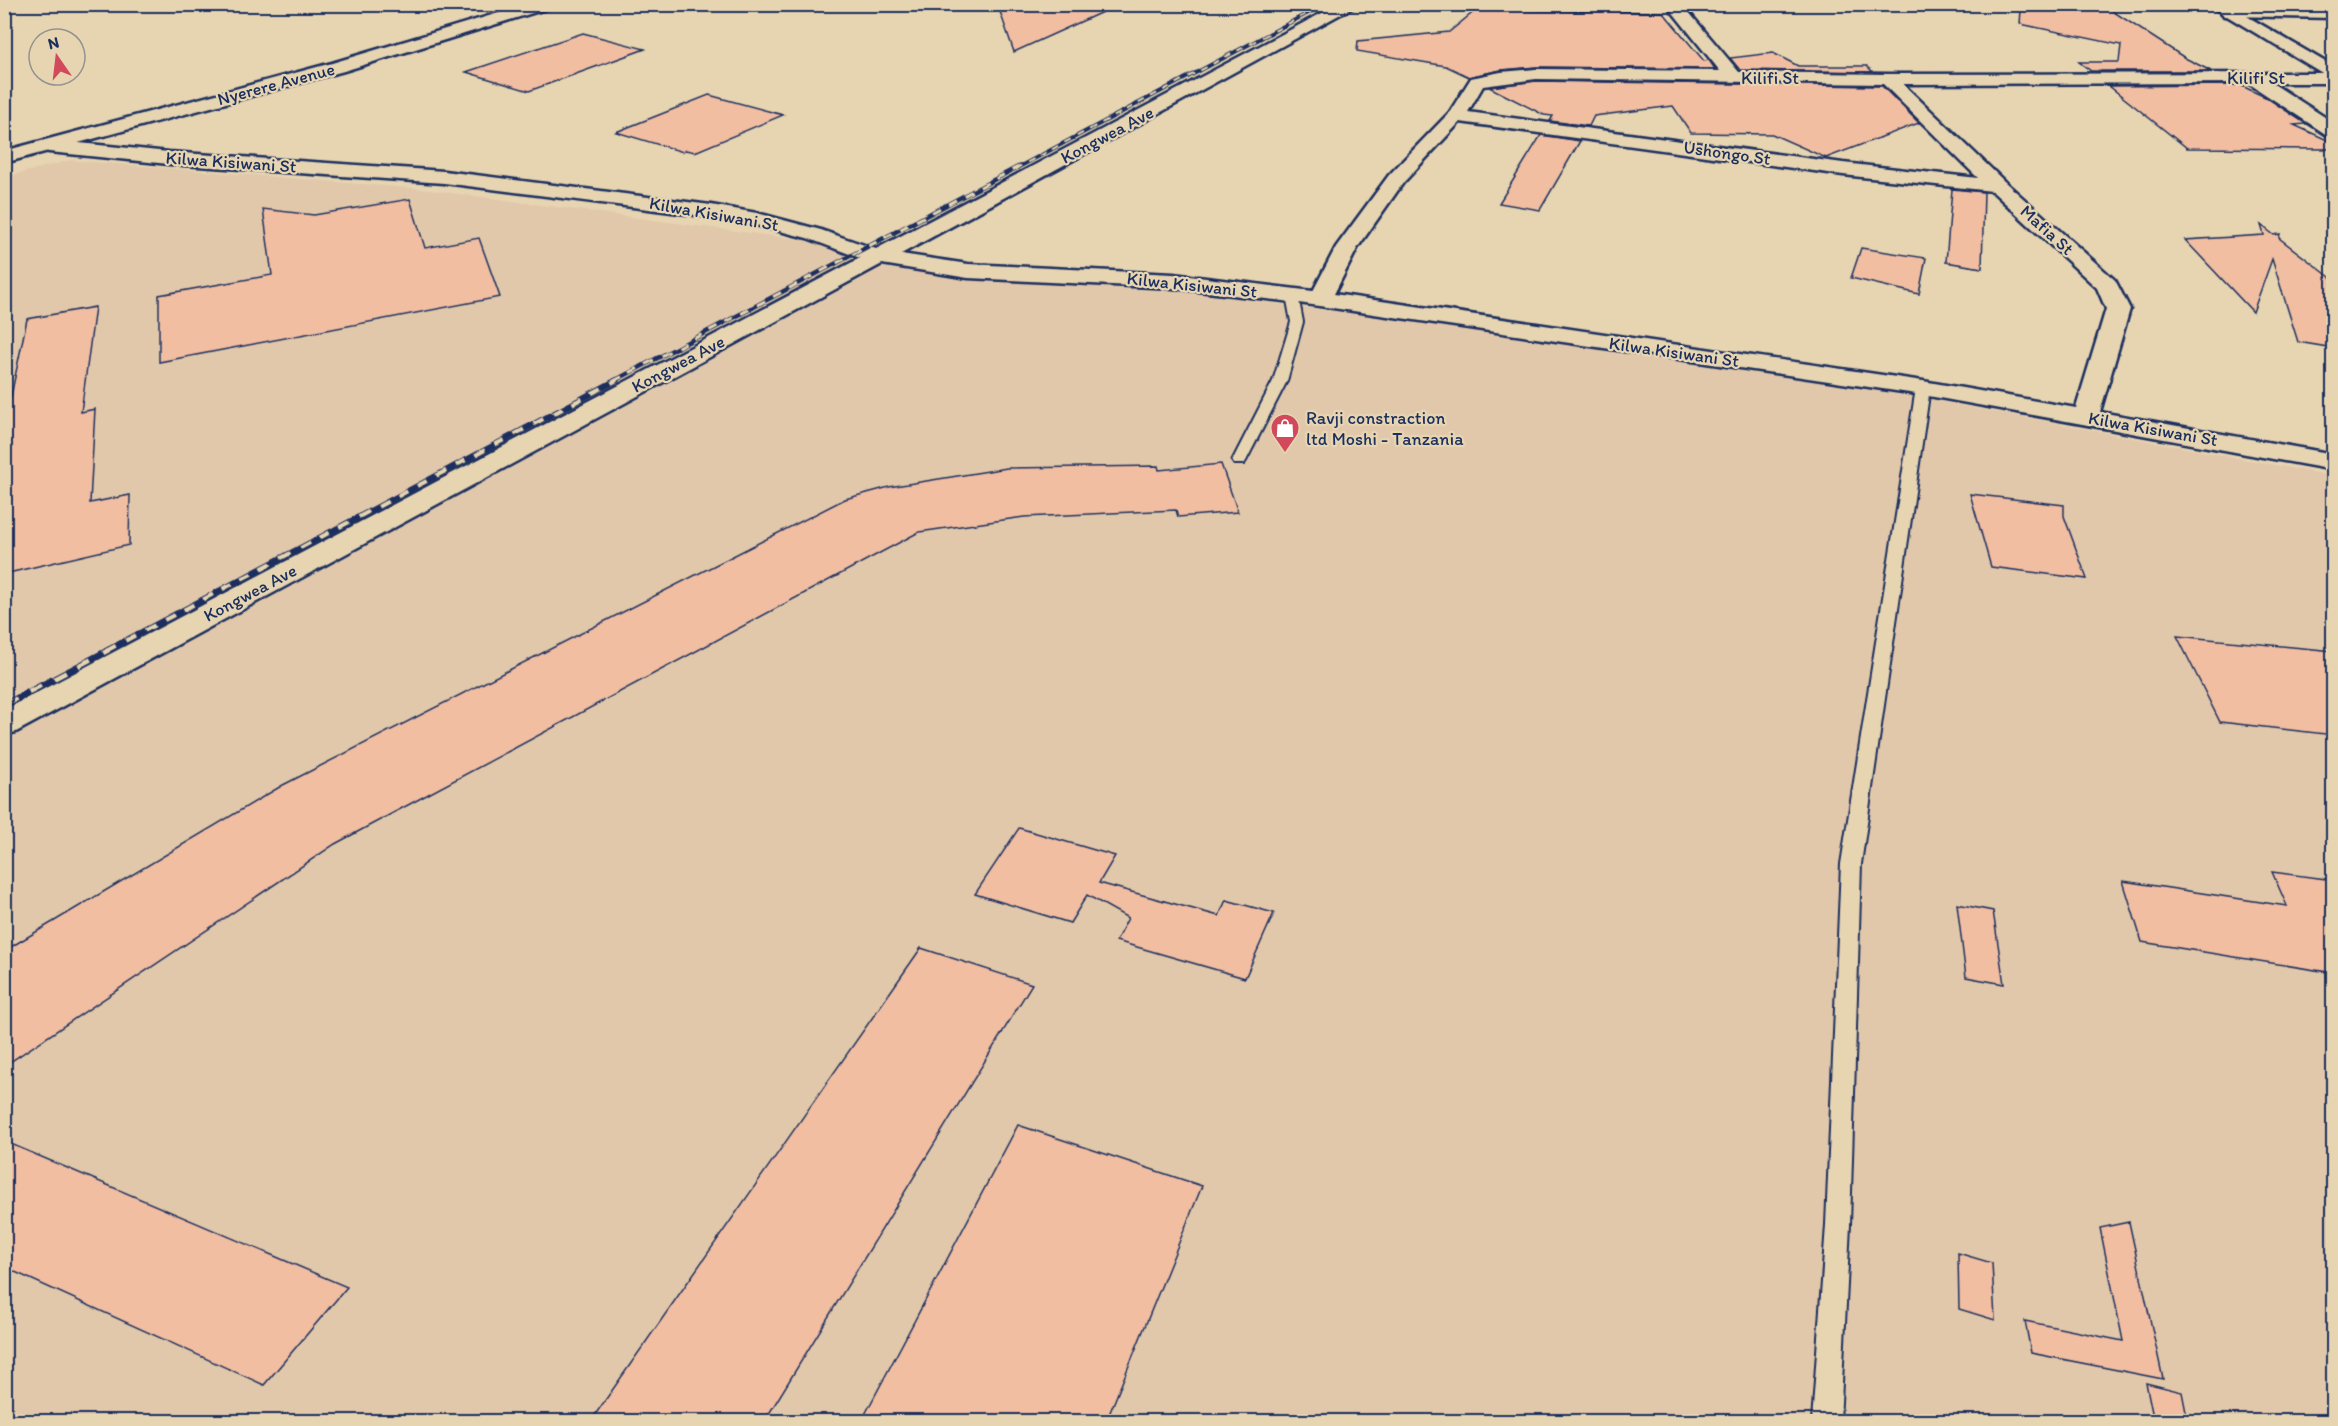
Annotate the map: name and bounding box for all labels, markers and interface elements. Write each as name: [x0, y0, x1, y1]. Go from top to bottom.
north arrow: [27, 27, 87, 87]
text: N: [46, 32, 61, 53]
street label: Nyerere Avenue: [215, 58, 337, 110]
street label: Kilifi St: [1741, 67, 1799, 89]
street label: Kilifi St: [2227, 67, 2285, 89]
street label: Kongwea Ave: [1057, 101, 1157, 169]
street label: Ushongo St: [1682, 136, 1772, 170]
street label: Kilwa Kisiwani St: [165, 146, 297, 178]
street label: Kilwa Kisiwani St: [648, 192, 781, 236]
street label: Mafia St: [2016, 200, 2079, 260]
street label: Kilwa Kisiwani St: [1126, 267, 1259, 303]
street label: Kongwea Ave: [628, 330, 728, 398]
street label: Kilwa Kisiwani St: [1608, 332, 1741, 372]
place label: Ravji constraction ltd Moshi - Tanzania: [1306, 407, 1464, 450]
street label: Kilwa Kisiwani St: [2087, 407, 2220, 451]
shop icon: Ravji constraction ltd Moshi - Tanzania: [1269, 412, 1301, 454]
street label: Kongwea Ave: [200, 559, 300, 627]

